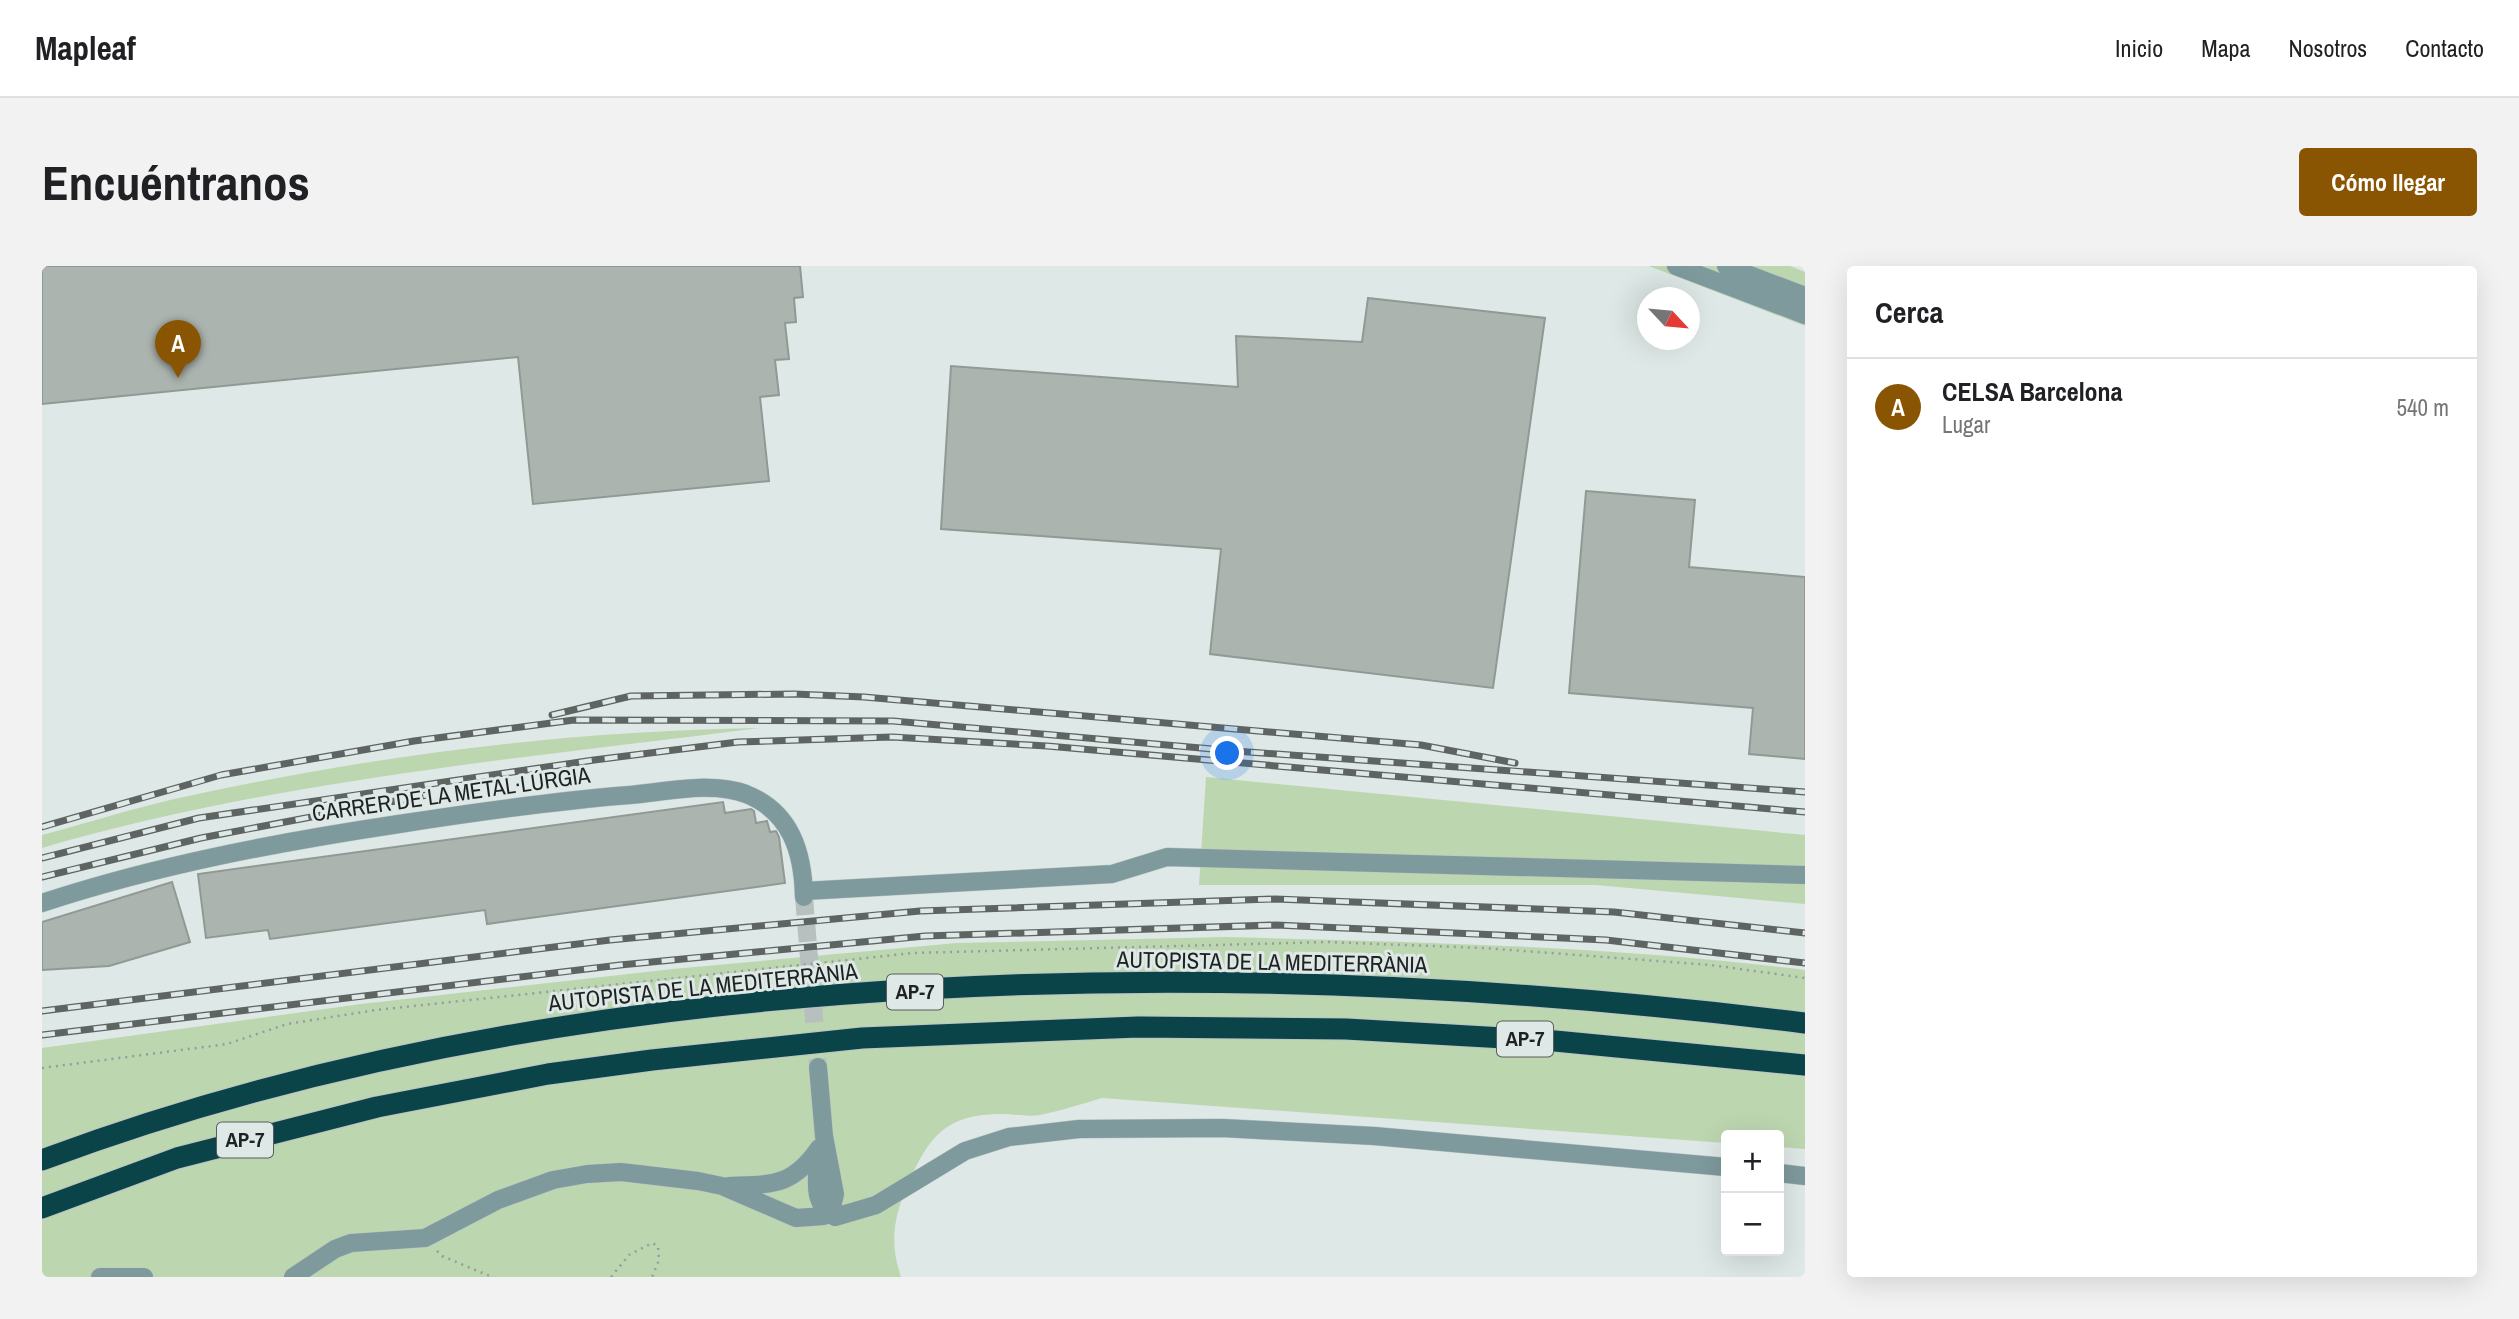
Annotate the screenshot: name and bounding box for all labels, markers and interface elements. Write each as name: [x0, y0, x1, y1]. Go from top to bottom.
text: Mapleaf: [35, 26, 136, 70]
text: Inicio: [2115, 32, 2163, 64]
text: Mapa: [2201, 32, 2250, 64]
text: Nosotros: [2288, 32, 2367, 64]
text: Contacto: [2405, 32, 2484, 64]
button: Cómo llegar: [2299, 148, 2477, 216]
text: Encuéntranos: [42, 149, 310, 215]
north arrow: [1637, 287, 1700, 350]
text: Cerca: [1875, 292, 1943, 332]
pin: A: [155, 320, 201, 378]
text: CELSA Barcelona: [1942, 374, 2123, 409]
text: A: [1891, 392, 1905, 423]
text: 540 m: [2397, 392, 2449, 423]
text: Lugar: [1942, 409, 1990, 440]
your location: [1210, 736, 1244, 770]
street label: CARRER DE LA METAL·LÚRGIA: [310, 759, 592, 828]
street label: AUTOPISTA DE LA MEDITERRÀNIA: [1115, 943, 1428, 980]
street label: AUTOPISTA DE LA MEDITERRÀNIA: [546, 955, 859, 1018]
road number: AP-7: [887, 974, 943, 1010]
road number: AP-7: [1497, 1022, 1553, 1056]
road number: AP-7: [217, 1122, 273, 1158]
map controls: [1721, 1130, 1784, 1256]
button: +: [1721, 1130, 1784, 1193]
button: −: [1721, 1193, 1784, 1256]

